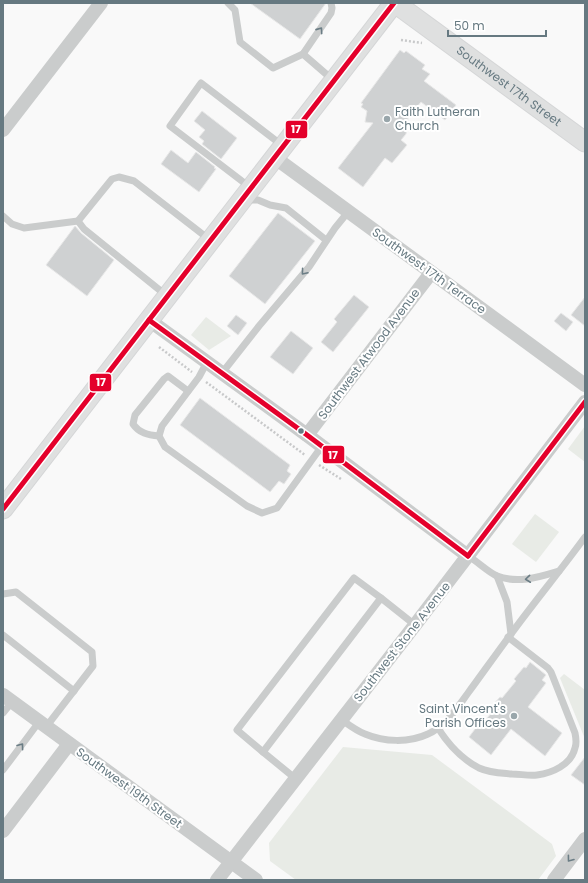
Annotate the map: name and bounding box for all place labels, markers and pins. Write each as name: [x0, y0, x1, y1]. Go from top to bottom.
place label: Faith Lutheran Church: [395, 103, 480, 134]
marker: Faith Lutheran Church: [382, 114, 392, 124]
unlabelled marker: [296, 426, 306, 436]
place label: Saint Vincent's Parish Offices: [419, 700, 506, 731]
marker: Saint Vincent's Parish Offices: [509, 711, 519, 721]

